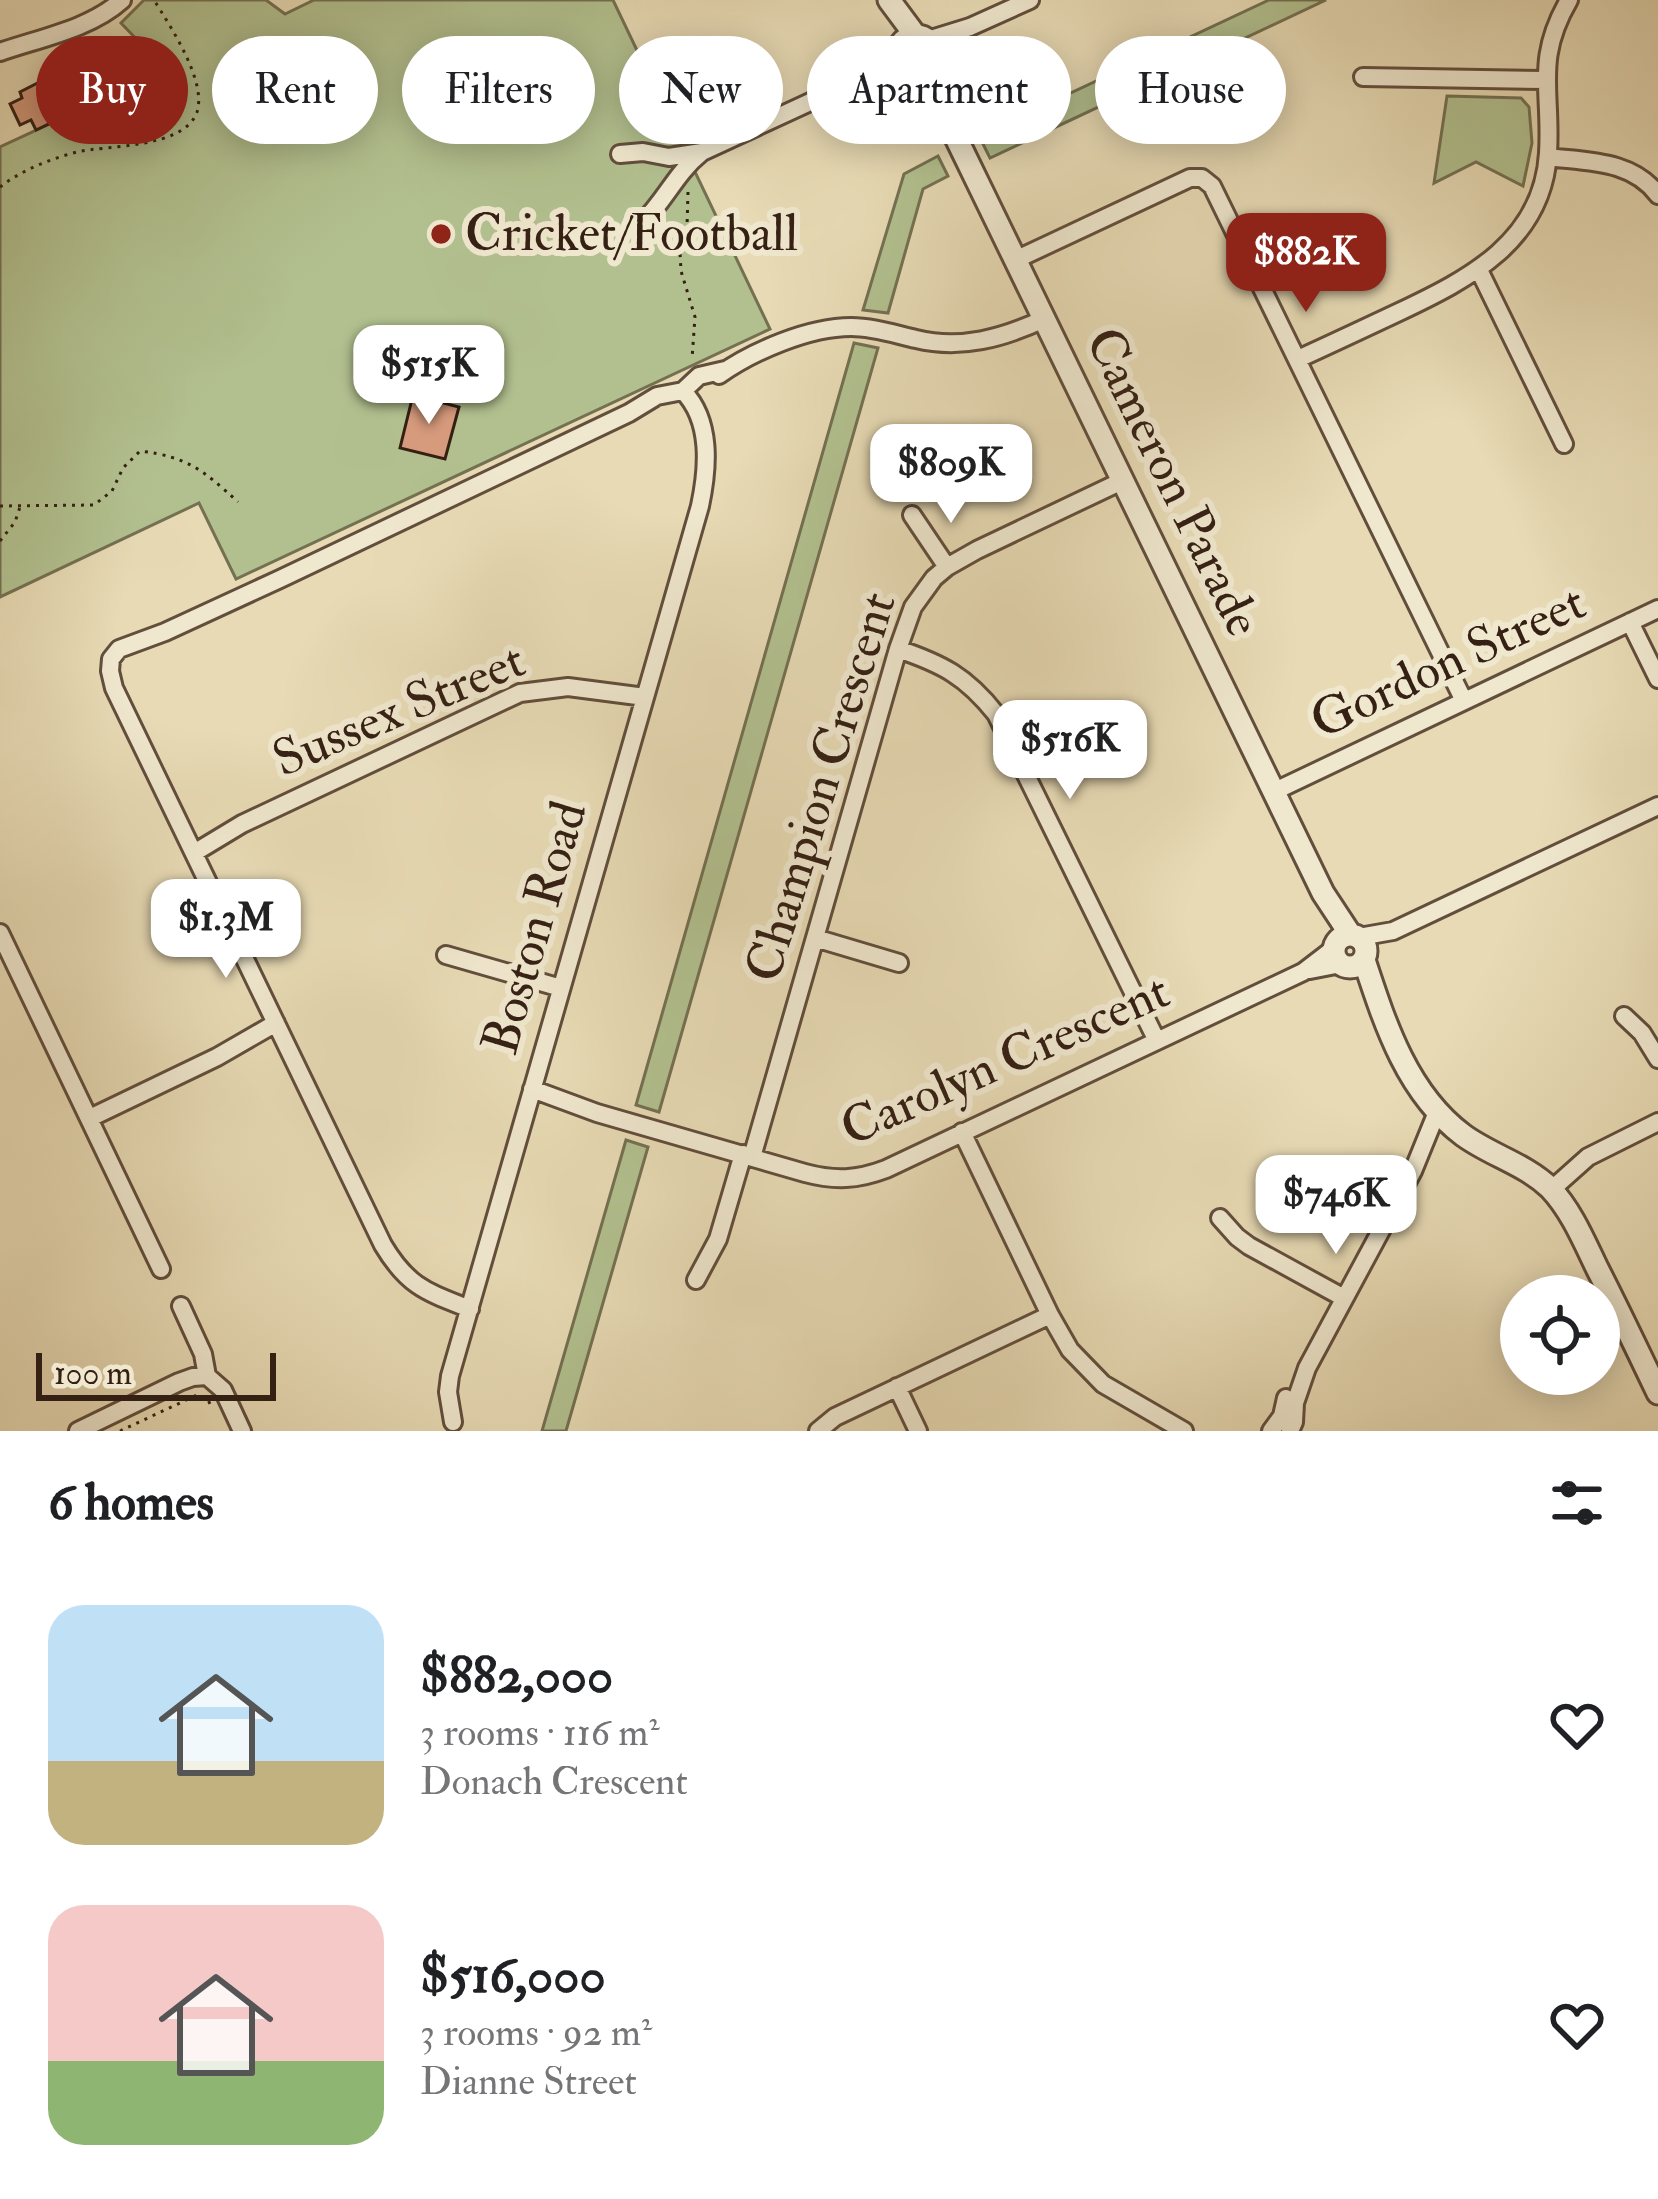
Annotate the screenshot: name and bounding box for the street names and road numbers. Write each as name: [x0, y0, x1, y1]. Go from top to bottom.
street label: Cameron Parade: [1071, 317, 1275, 647]
street label: Gordon Street: [1300, 571, 1596, 753]
street label: Champion Crescent: [731, 585, 911, 989]
street label: Sussex Street: [264, 628, 534, 792]
street label: Boston Road: [468, 794, 602, 1062]
street label: Carolyn Crescent: [831, 959, 1179, 1161]

